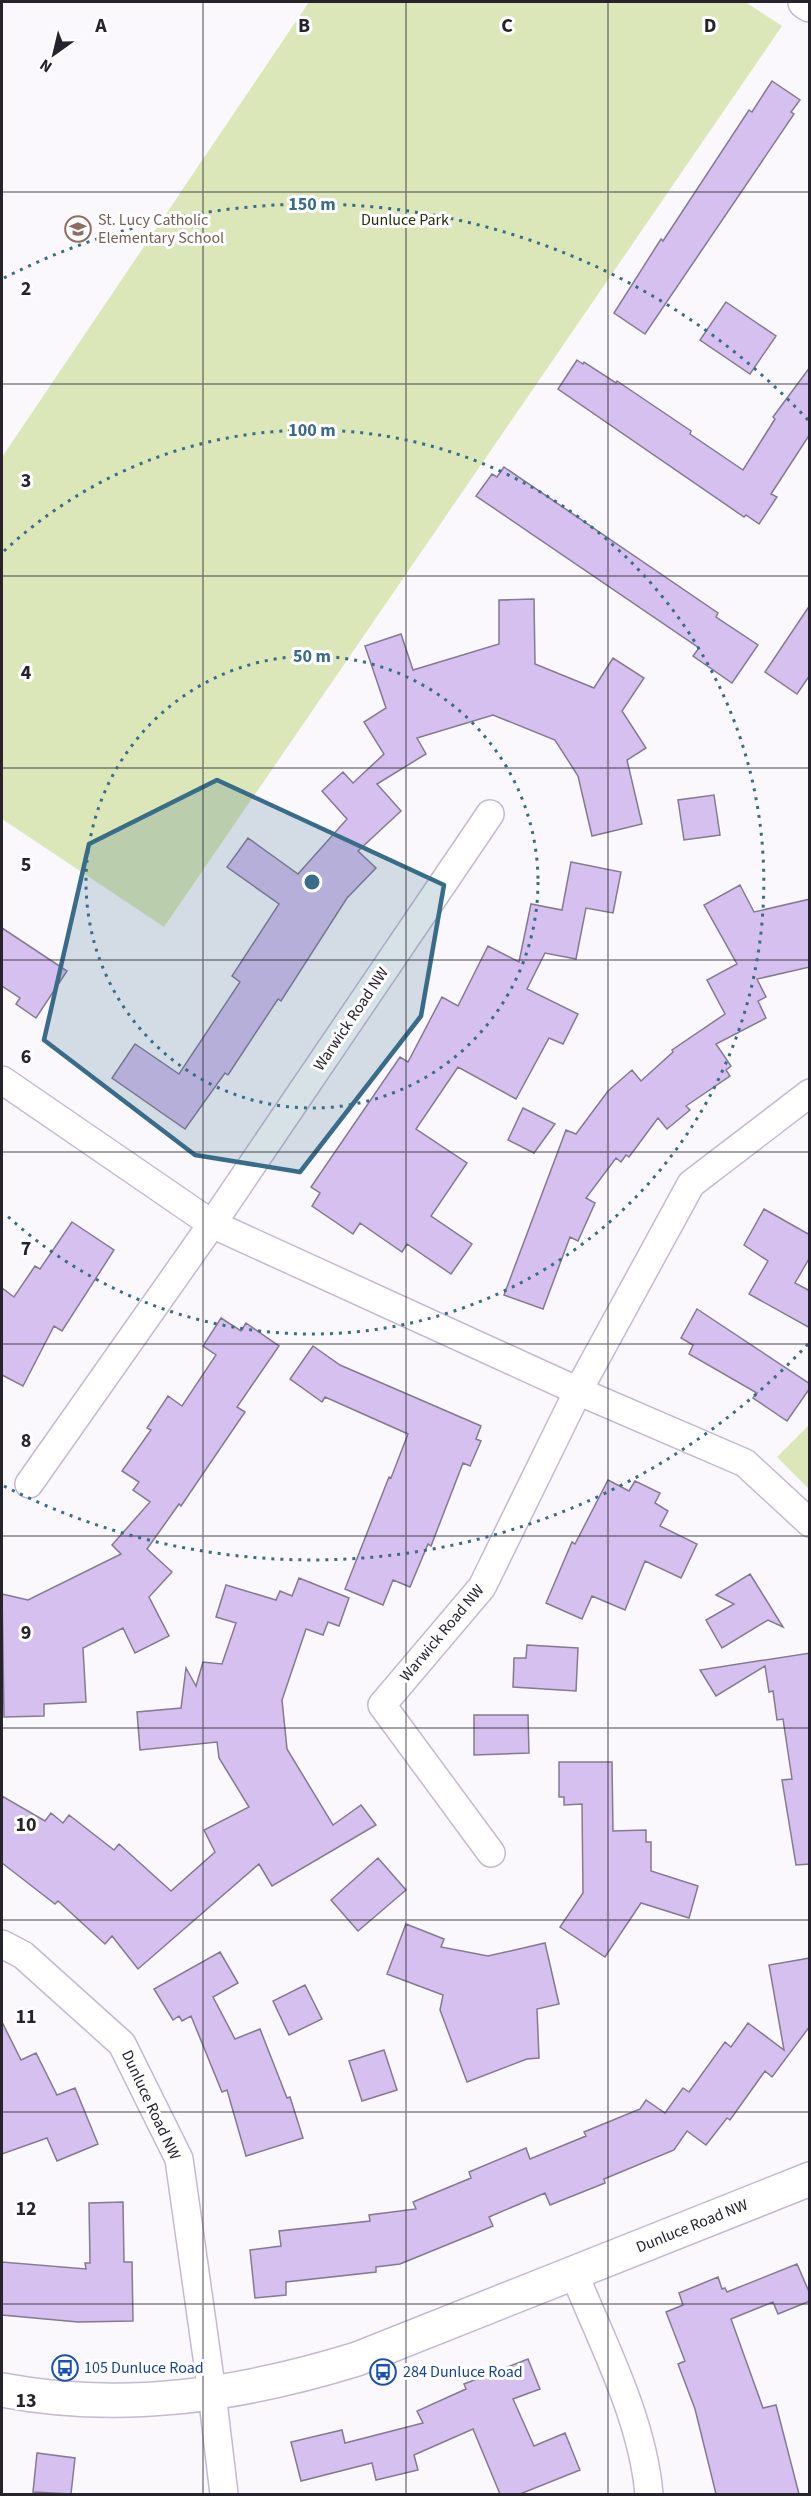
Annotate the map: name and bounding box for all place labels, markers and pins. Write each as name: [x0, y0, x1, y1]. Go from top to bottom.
place label: St. Lucy Catholic Elementary School: [98, 209, 224, 249]
school or university icon: St. Lucy Catholic Elementary School: [63, 214, 93, 244]
centre of rings: [302, 872, 322, 892]
bus stop icon: 105 Dunluce Road: [50, 2353, 80, 2383]
place label: 105 Dunluce Road: [84, 2357, 204, 2379]
bus stop icon: 284 Dunluce Road: [368, 2357, 398, 2387]
place label: 284 Dunluce Road: [403, 2361, 523, 2383]

